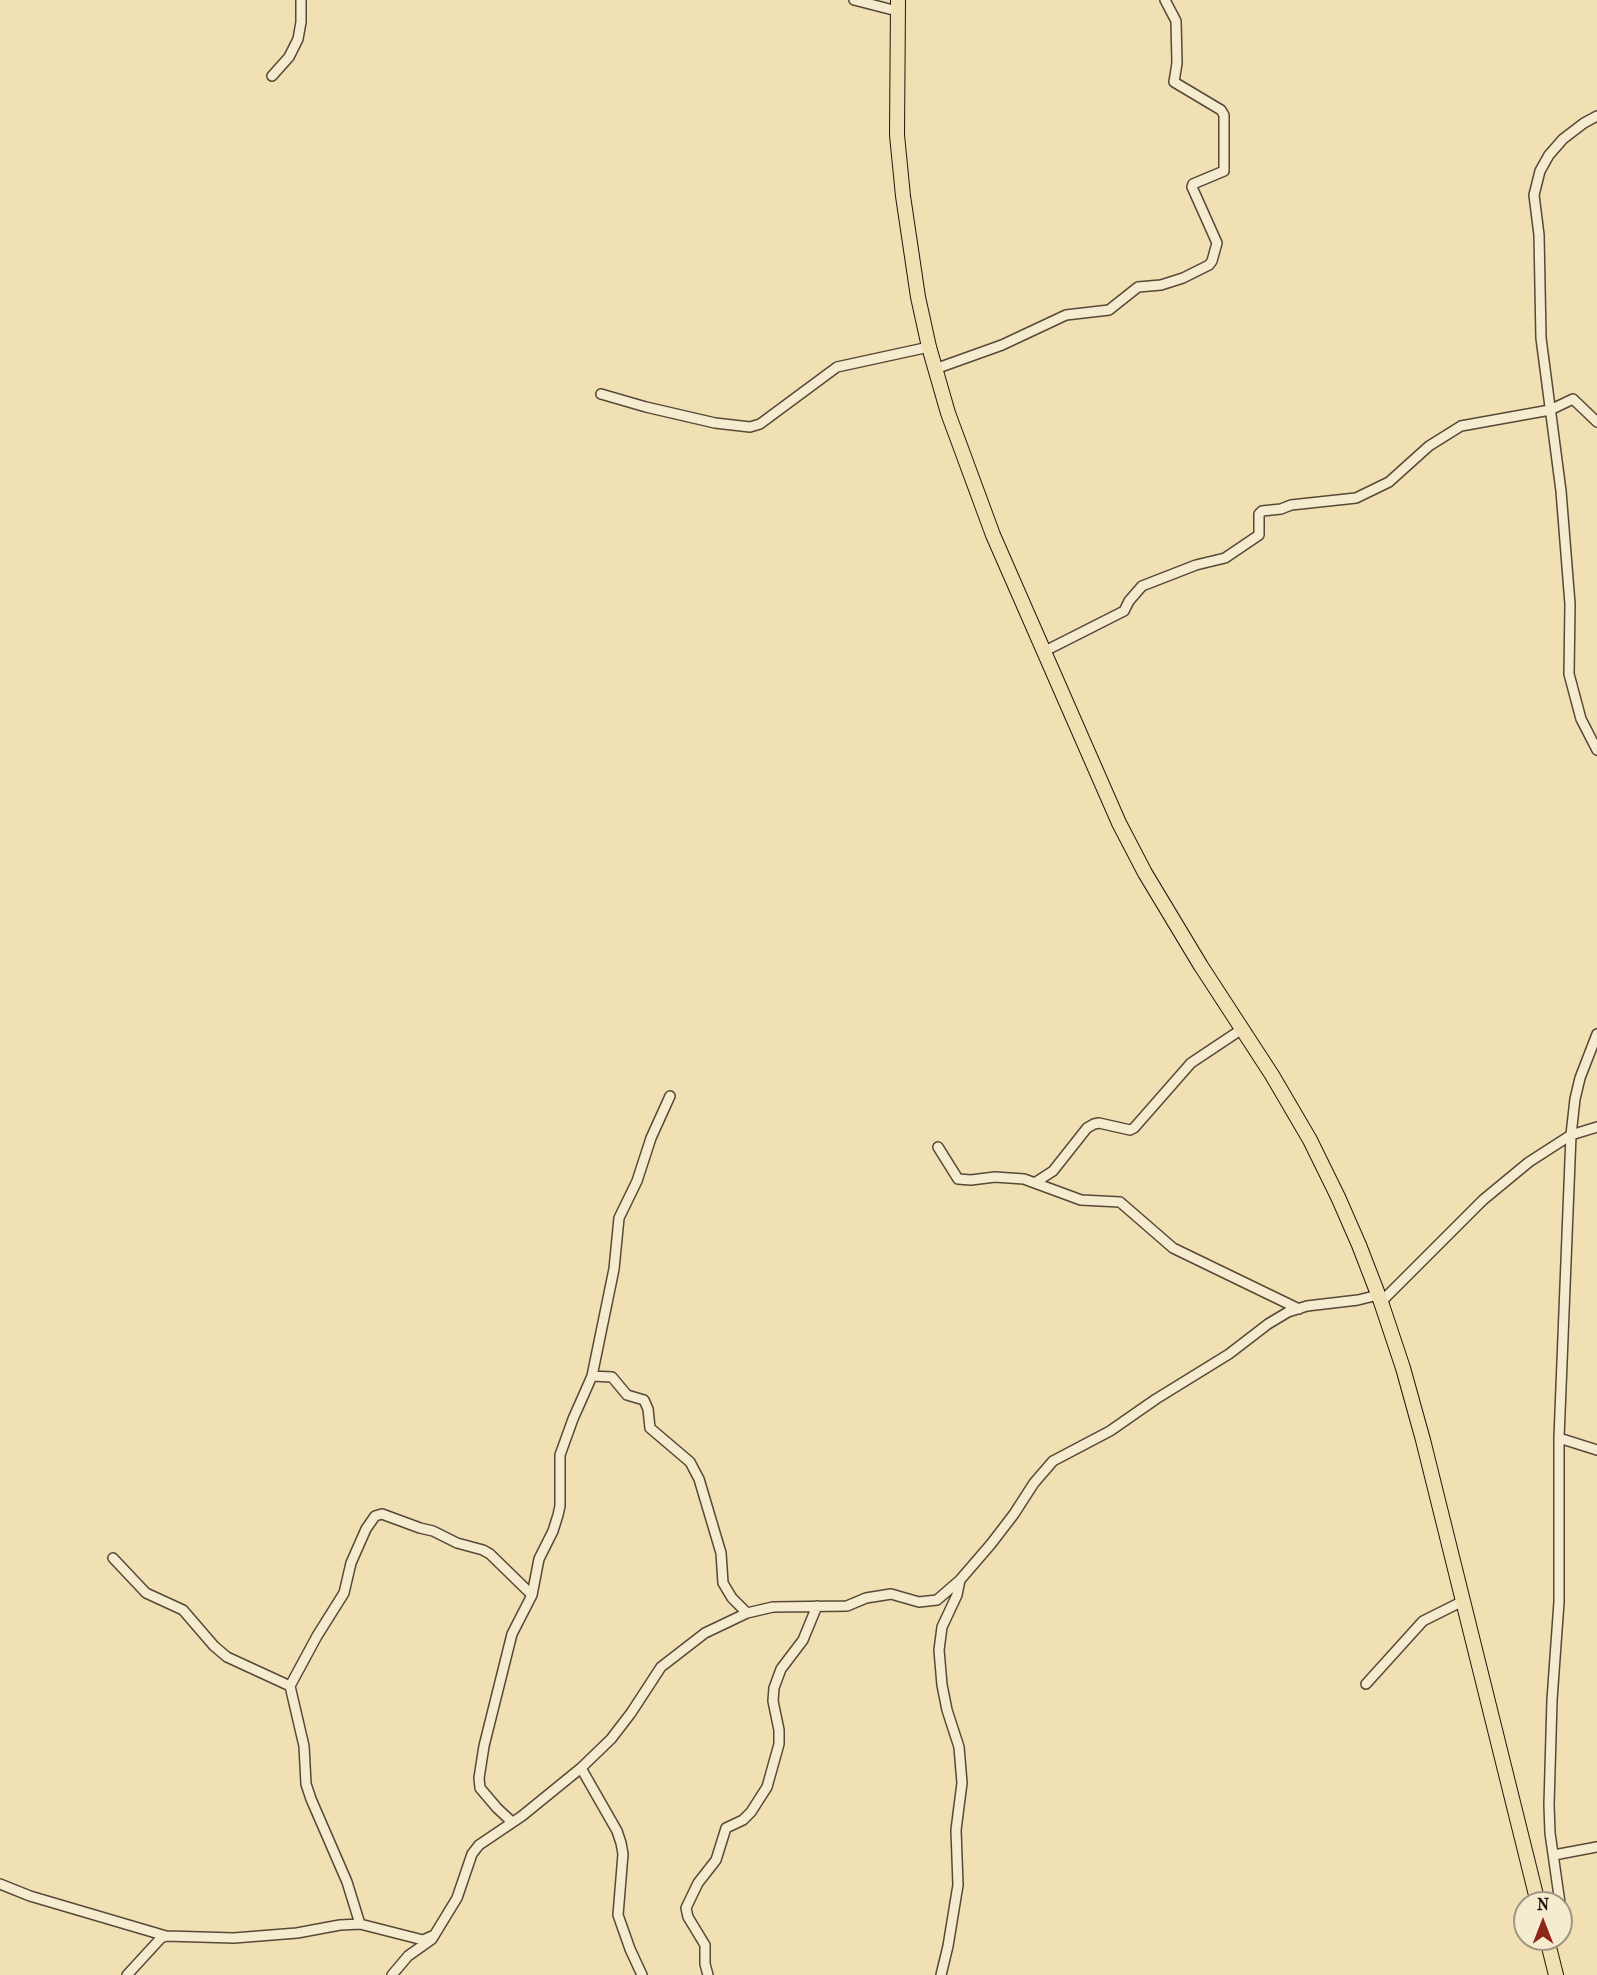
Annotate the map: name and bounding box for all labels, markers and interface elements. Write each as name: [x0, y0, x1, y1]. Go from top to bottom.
north arrow: [1513, 1891, 1573, 1951]
text: N: [1537, 1895, 1549, 1914]

